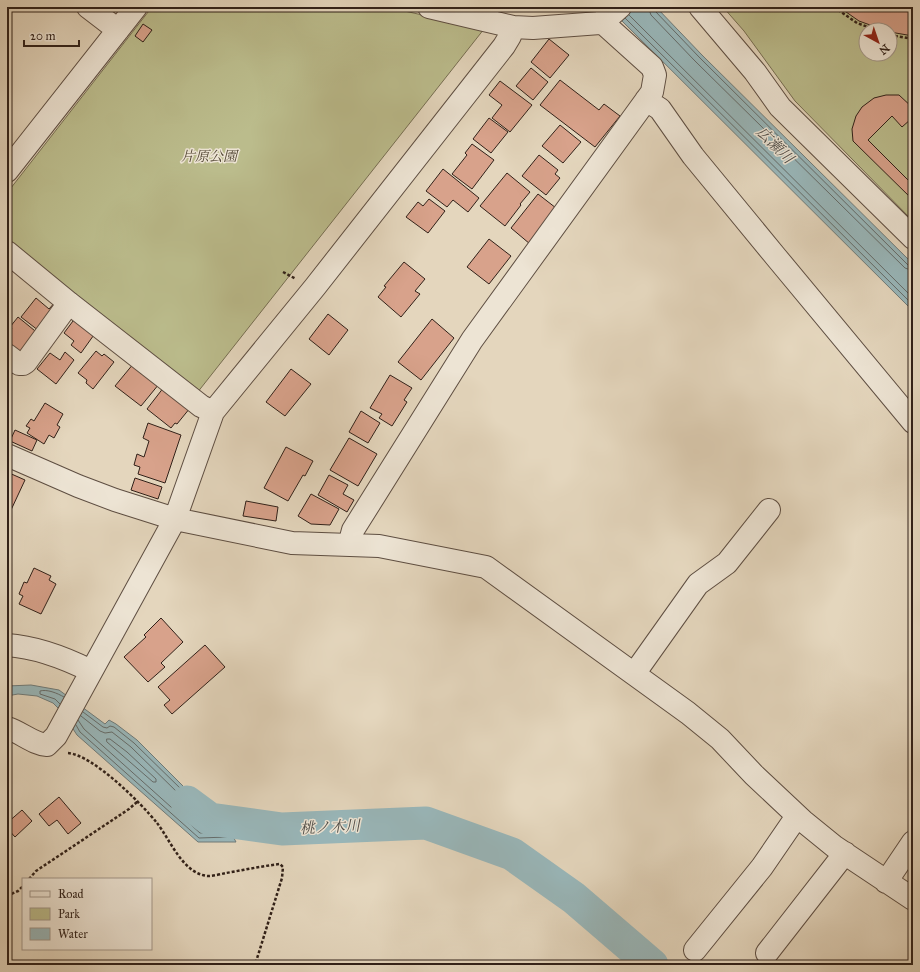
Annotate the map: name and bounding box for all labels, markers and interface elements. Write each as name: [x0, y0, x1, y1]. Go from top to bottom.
scale bar: [24, 22, 79, 48]
north arrow: [858, 22, 898, 62]
text: 20 m: [30, 29, 56, 43]
text: N: [876, 41, 892, 58]
water label: 広瀬川: [753, 123, 799, 169]
park label: 片原公園: [181, 148, 239, 165]
water label: 桃ノ木川: [300, 816, 362, 838]
legend: [22, 878, 152, 950]
text: Road: [58, 887, 84, 901]
text: Park: [58, 907, 80, 921]
text: Water: [58, 927, 88, 941]

